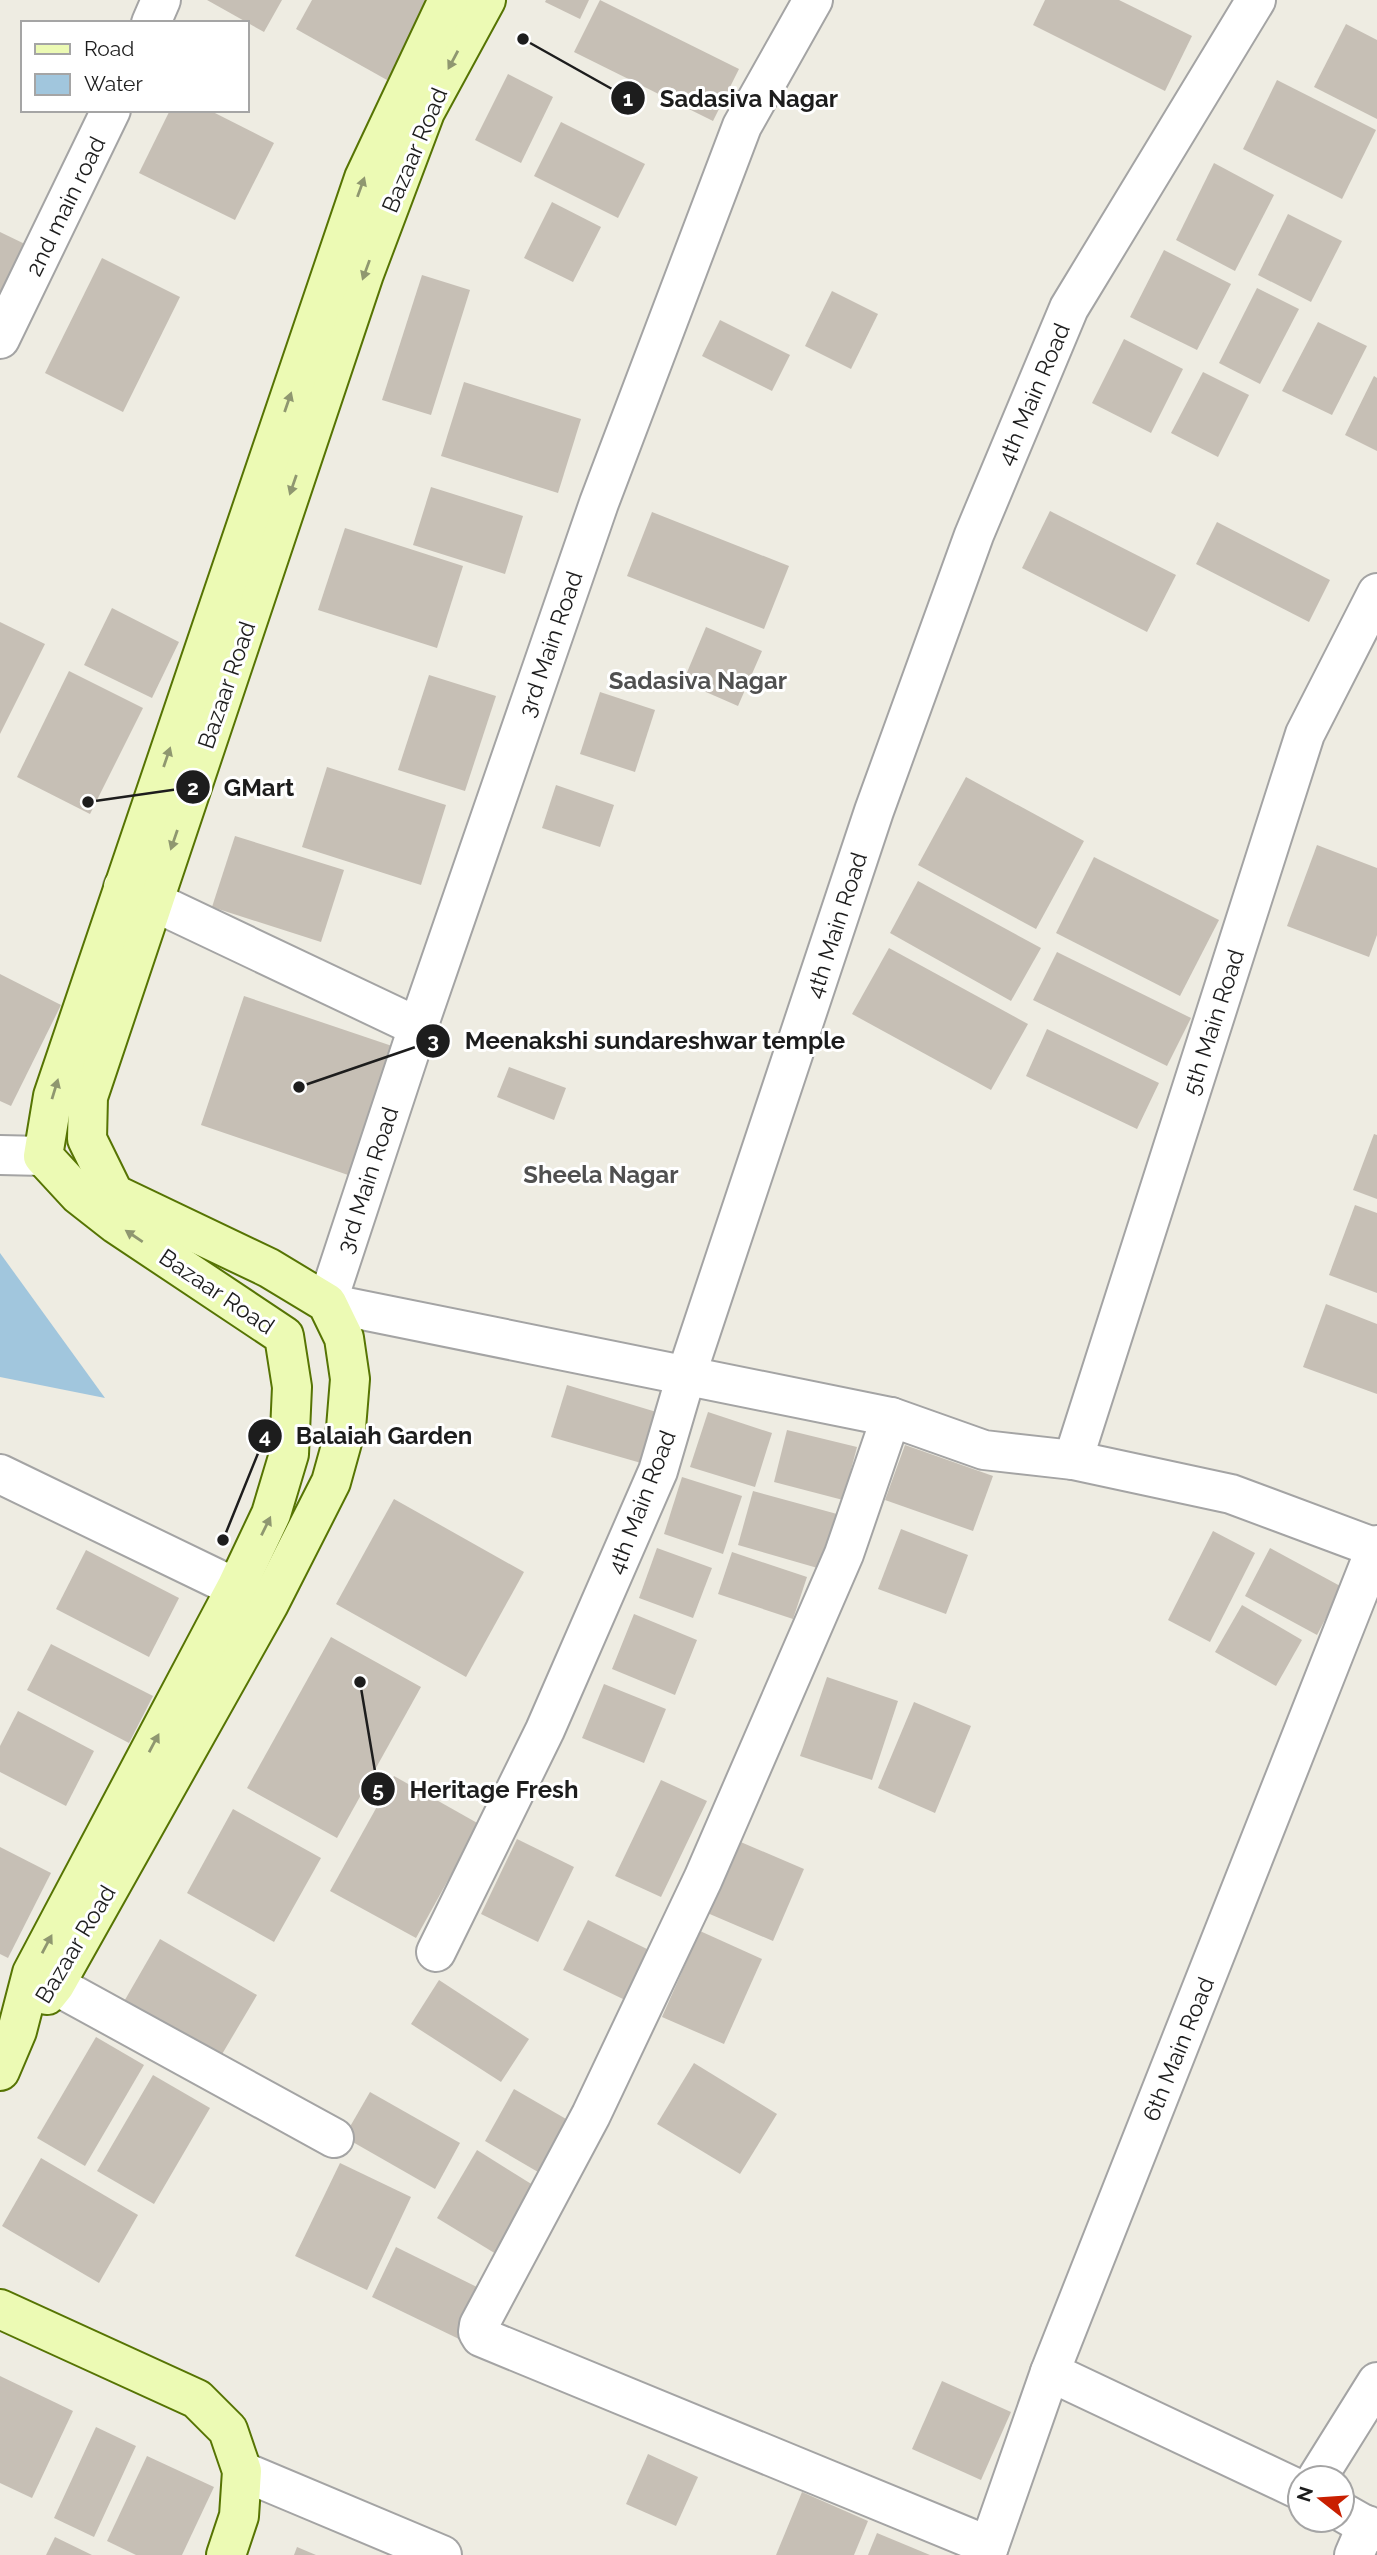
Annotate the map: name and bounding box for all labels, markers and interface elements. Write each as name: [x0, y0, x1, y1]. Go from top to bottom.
legend: [21, 21, 248, 112]
text: Road: [84, 36, 134, 61]
one-way arrow: [448, 50, 459, 70]
text: Water: [84, 71, 143, 96]
callout: Sadasiva Nagar: [611, 76, 852, 121]
street label: Bazaar Road: [376, 84, 452, 216]
text: Sadasiva Nagar: [660, 84, 838, 113]
text: 1: [623, 86, 633, 111]
street label: 2nd main road: [20, 132, 110, 280]
one-way arrow: [356, 177, 367, 198]
one-way arrow: [360, 259, 371, 280]
street label: 4th Main Road: [991, 319, 1075, 469]
one-way arrow: [283, 392, 294, 413]
one-way arrow: [287, 475, 298, 496]
street label: 3rd Main Road: [512, 568, 588, 720]
street label: Bazaar Road: [192, 618, 260, 752]
district label: Sadasiva Nagar: [609, 666, 787, 695]
one-way arrow: [162, 746, 173, 767]
callout: GMart: [175, 765, 309, 810]
text: GMart: [224, 773, 294, 802]
text: 2: [187, 775, 199, 800]
one-way arrow: [168, 830, 179, 851]
street label: 4th Main Road: [800, 849, 872, 1001]
street label: 5th Main Road: [1177, 946, 1249, 1098]
callout: Meenakshi sundareshwar temple: [415, 1018, 859, 1063]
text: Meenakshi sundareshwar temple: [465, 1026, 845, 1055]
text: 3: [427, 1028, 439, 1053]
one-way arrow: [51, 1078, 61, 1099]
street label: 3rd Main Road: [331, 1103, 403, 1257]
district label: Sheela Nagar: [523, 1160, 679, 1189]
one-way arrow: [125, 1229, 143, 1243]
street label: Bazaar Road: [154, 1243, 280, 1339]
callout: Balaiah Garden: [247, 1413, 487, 1458]
text: Balaiah Garden: [296, 1421, 472, 1450]
text: 4: [259, 1423, 271, 1448]
street label: 4th Main Road: [601, 1426, 681, 1578]
one-way arrow: [260, 1516, 271, 1536]
one-way arrow: [148, 1733, 159, 1753]
callout: Heritage Fresh: [361, 1767, 592, 1812]
text: Heritage Fresh: [410, 1775, 578, 1804]
text: 5: [372, 1777, 384, 1802]
street label: Bazaar Road: [29, 1880, 121, 2008]
one-way arrow: [41, 1934, 53, 1954]
street label: 6th Main Road: [1137, 1973, 1219, 2125]
north arrow: [1286, 2464, 1356, 2534]
text: N: [1292, 2484, 1317, 2504]

